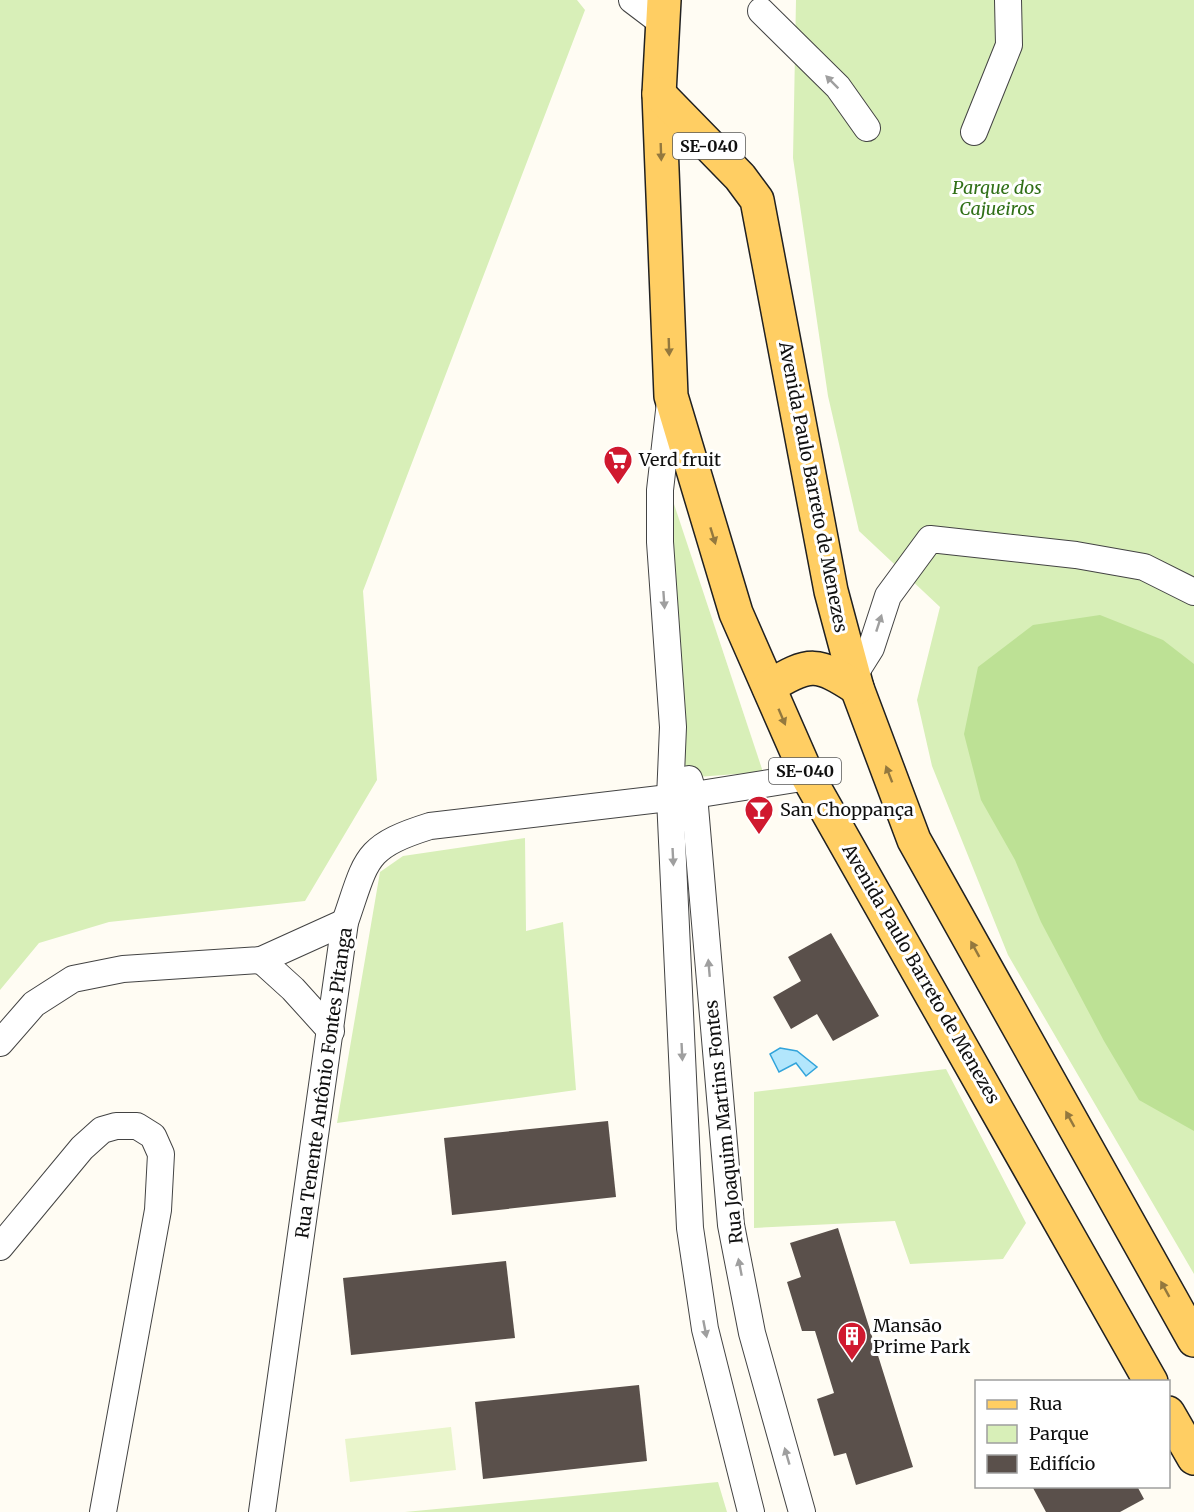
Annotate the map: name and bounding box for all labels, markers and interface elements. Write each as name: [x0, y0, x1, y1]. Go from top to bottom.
one-way arrow: [825, 75, 839, 89]
road number: SE-040: [673, 133, 745, 159]
one-way arrow: [657, 143, 666, 162]
park label: Parque dos Cajueiros: [952, 176, 1042, 220]
one-way arrow: [664, 337, 673, 356]
street label: Avenida Paulo Barreto de Menezes: [774, 338, 853, 634]
supermarket icon: Verd fruit: [602, 444, 634, 486]
place label: Verd fruit: [638, 448, 721, 471]
one-way arrow: [709, 527, 718, 545]
one-way arrow: [659, 591, 669, 610]
one-way arrow: [875, 614, 884, 632]
one-way arrow: [777, 709, 787, 727]
road number: SE-040: [769, 758, 841, 784]
one-way arrow: [884, 765, 894, 783]
bar icon: San Choppança: [743, 794, 775, 836]
place label: San Choppança: [780, 798, 914, 821]
street label: Avenida Paulo Barreto de Menezes: [837, 839, 1005, 1108]
one-way arrow: [668, 847, 677, 866]
street label: Rua Tenente Antônio Fontes Pitanga: [290, 926, 357, 1240]
one-way arrow: [970, 940, 980, 957]
one-way arrow: [704, 959, 714, 978]
street label: Rua Joaquim Martins Fontes: [699, 999, 748, 1245]
one-way arrow: [677, 1042, 686, 1061]
one-way arrow: [1065, 1110, 1075, 1127]
one-way arrow: [735, 1257, 744, 1276]
one-way arrow: [1160, 1281, 1171, 1297]
place label: Mansão Prime Park: [873, 1314, 971, 1358]
one-way arrow: [701, 1320, 710, 1339]
building icon: Mansão Prime Park: [836, 1320, 868, 1362]
legend: [975, 1380, 1170, 1488]
text: Rua: [1029, 1392, 1063, 1415]
text: Parque: [1029, 1422, 1089, 1445]
one-way arrow: [781, 1447, 791, 1465]
text: Edifício: [1029, 1452, 1095, 1475]

